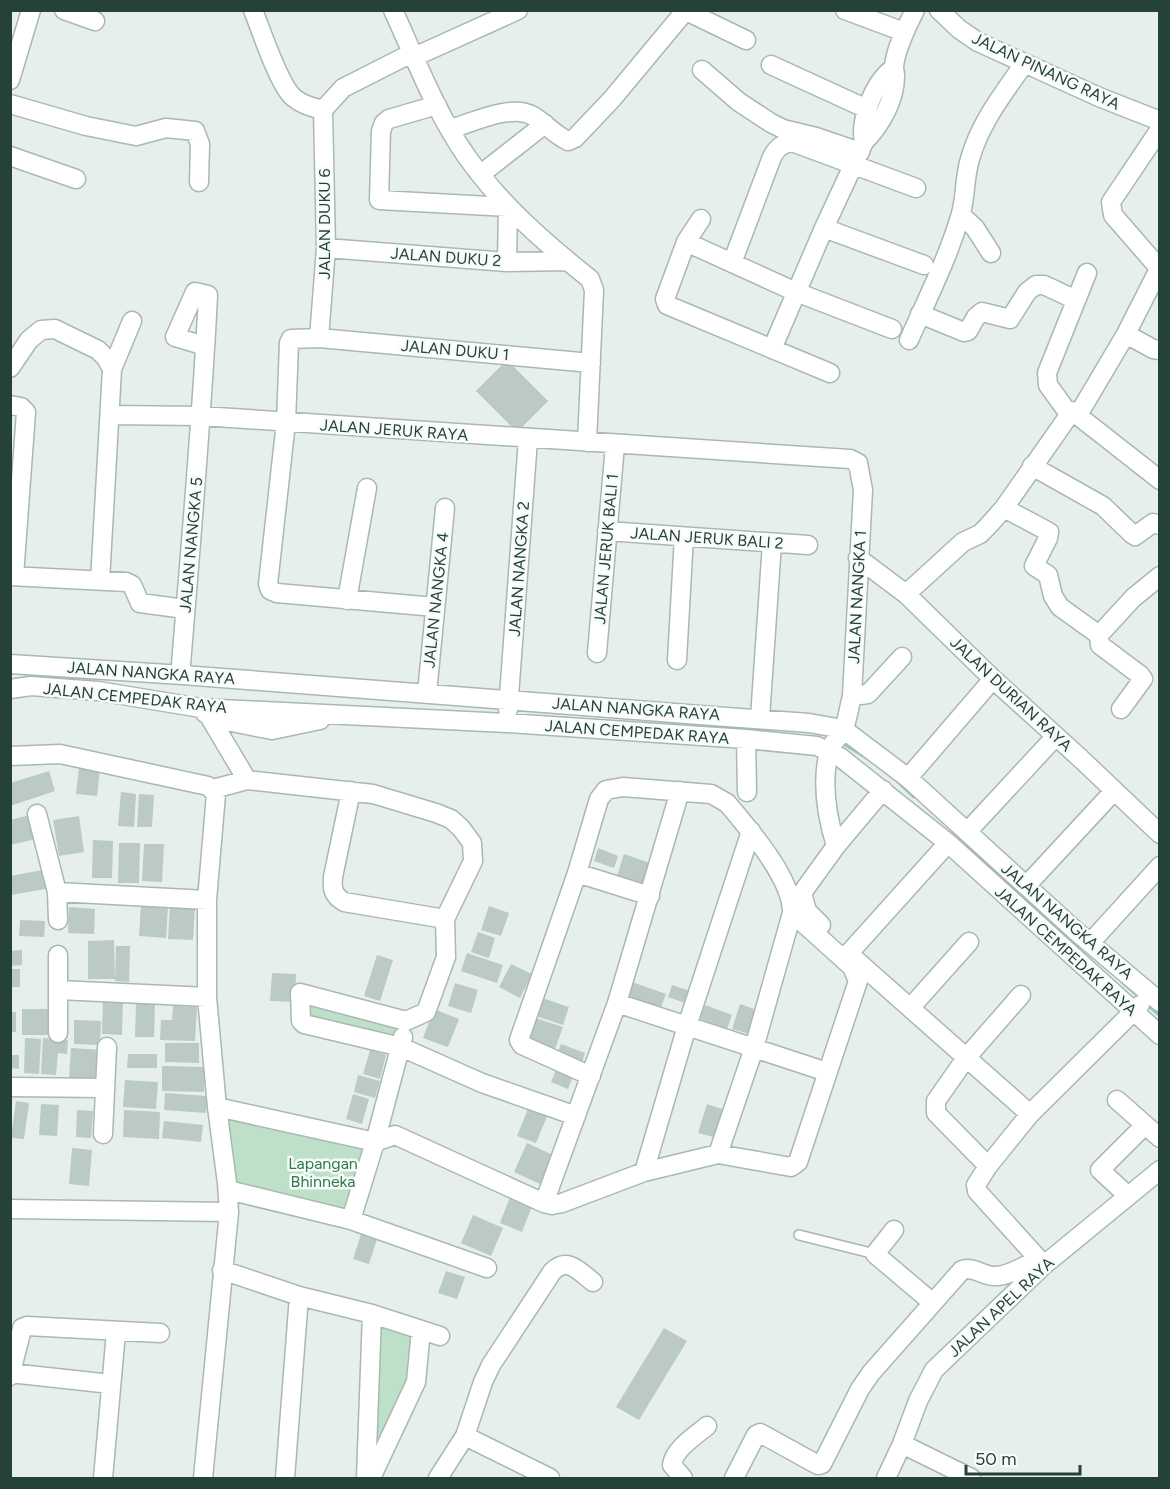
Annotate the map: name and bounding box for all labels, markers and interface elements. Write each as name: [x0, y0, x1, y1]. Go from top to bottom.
street label: JALAN PINANG RAYA: [969, 28, 1123, 114]
street label: JALAN DUKU 6: [315, 169, 334, 279]
street label: JALAN DUKU 2: [390, 244, 502, 270]
street label: JALAN DUKU 1: [400, 336, 510, 364]
street label: JALAN JERUK RAYA: [319, 415, 469, 445]
street label: JALAN JERUK BALI 1: [590, 473, 622, 625]
street label: JALAN NANGKA 5: [176, 476, 206, 614]
street label: JALAN NANGKA 2: [505, 501, 533, 637]
street label: JALAN JERUK BALI 2: [630, 523, 784, 553]
street label: JALAN NANGKA 1: [844, 530, 870, 664]
street label: JALAN NANGKA 4: [419, 531, 453, 669]
street label: JALAN DURIAN RAYA: [946, 633, 1076, 755]
street label: JALAN NANGKA RAYA: [67, 658, 236, 688]
street label: JALAN CEMPEDAK RAYA: [42, 679, 228, 717]
street label: JALAN NANGKA RAYA: [552, 694, 721, 724]
street label: JALAN CEMPEDAK RAYA: [544, 716, 730, 748]
street label: JALAN NANGKA RAYA: [997, 859, 1137, 983]
street label: JALAN CEMPEDAK RAYA: [991, 882, 1141, 1020]
park label: Lapangan Bhinneka: [288, 1154, 358, 1191]
street label: JALAN APEL RAYA: [944, 1253, 1058, 1361]
scale bar: [966, 1438, 1080, 1476]
text: 50 m: [975, 1448, 1017, 1470]

